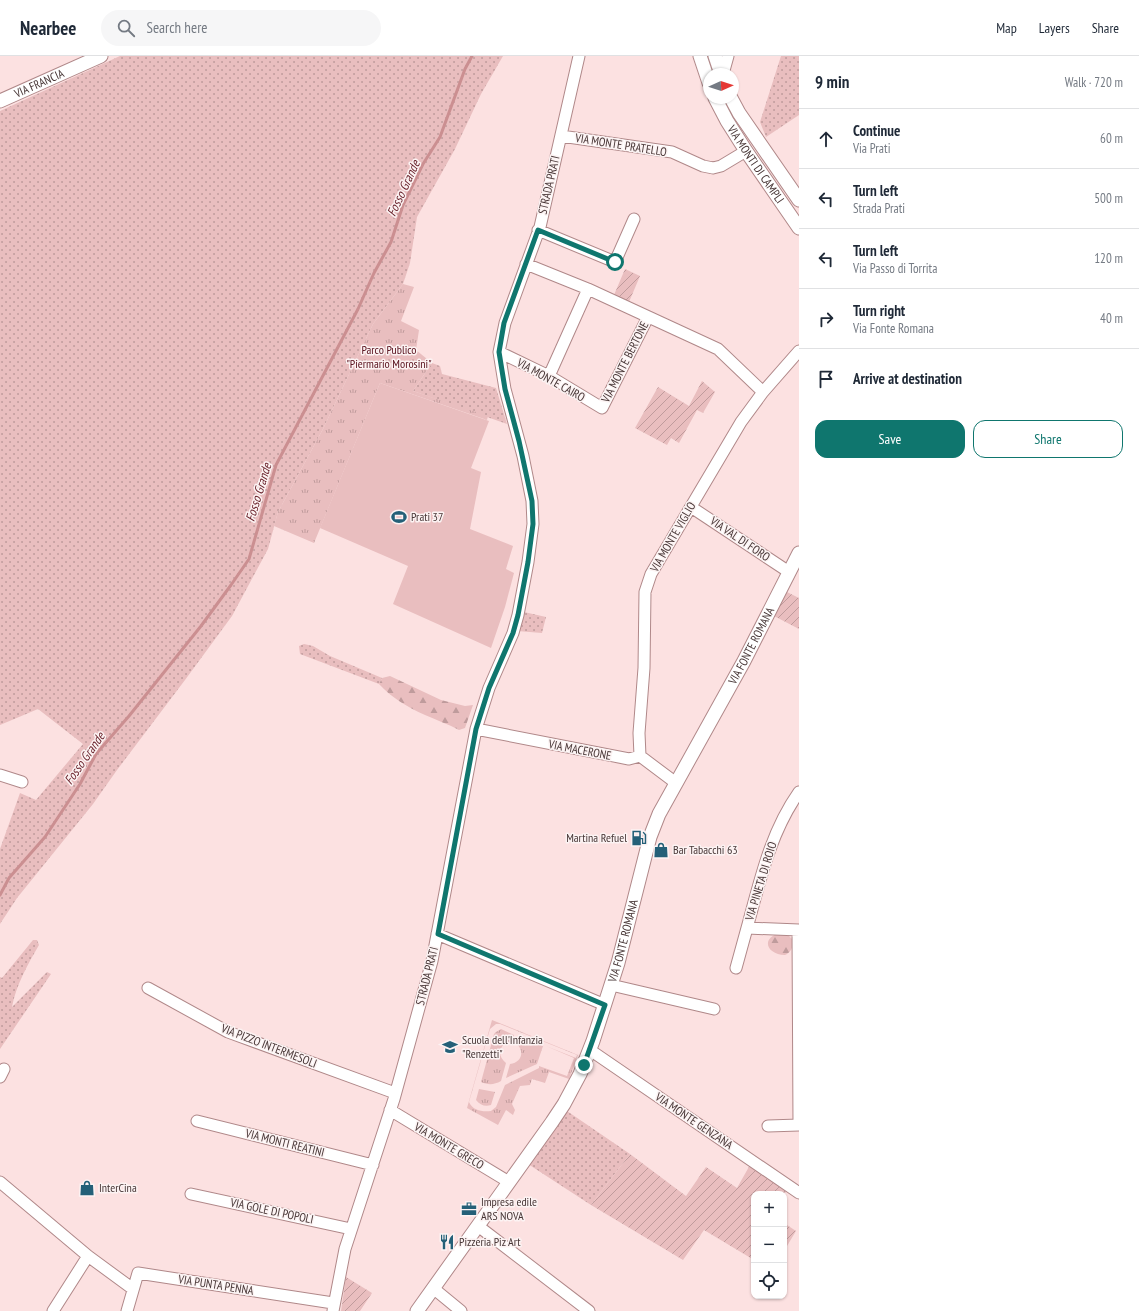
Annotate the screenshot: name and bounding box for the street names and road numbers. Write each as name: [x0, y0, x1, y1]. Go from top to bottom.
street label: VIA FRANCIA: [11, 65, 67, 101]
street label: VIA MONTI DI CAMPLI: [724, 121, 788, 206]
street label: VIA MONTE PRATELLO: [573, 130, 668, 159]
street label: STRADA PRATI: [535, 154, 563, 216]
street label: VIA MONTE BERTONE: [597, 319, 651, 406]
street label: VIA MONTE CAIRO: [514, 354, 588, 405]
street label: VIA MONTE VIGLIO: [646, 499, 699, 575]
street label: VIA VAL DI FORO: [707, 513, 773, 564]
street label: VIA FONTE ROMANA: [724, 604, 777, 687]
street label: VIA MACERONE: [547, 736, 613, 763]
street label: VIA PINETA DI ROIO: [741, 839, 780, 923]
street label: VIA FONTE ROMANA: [604, 898, 641, 985]
street label: STRADA PRATI: [412, 945, 441, 1007]
street label: VIA PIZZO INTERMESOLI: [218, 1020, 319, 1071]
street label: VIA MONTE GENZANA: [652, 1089, 736, 1152]
street label: VIA MONTE GRECO: [411, 1118, 487, 1172]
street label: VIA MONTI REATINI: [243, 1125, 326, 1160]
street label: VIA GOLE DI POPOLI: [228, 1194, 315, 1227]
street label: VIA PUNTA PENNA: [176, 1271, 255, 1298]

